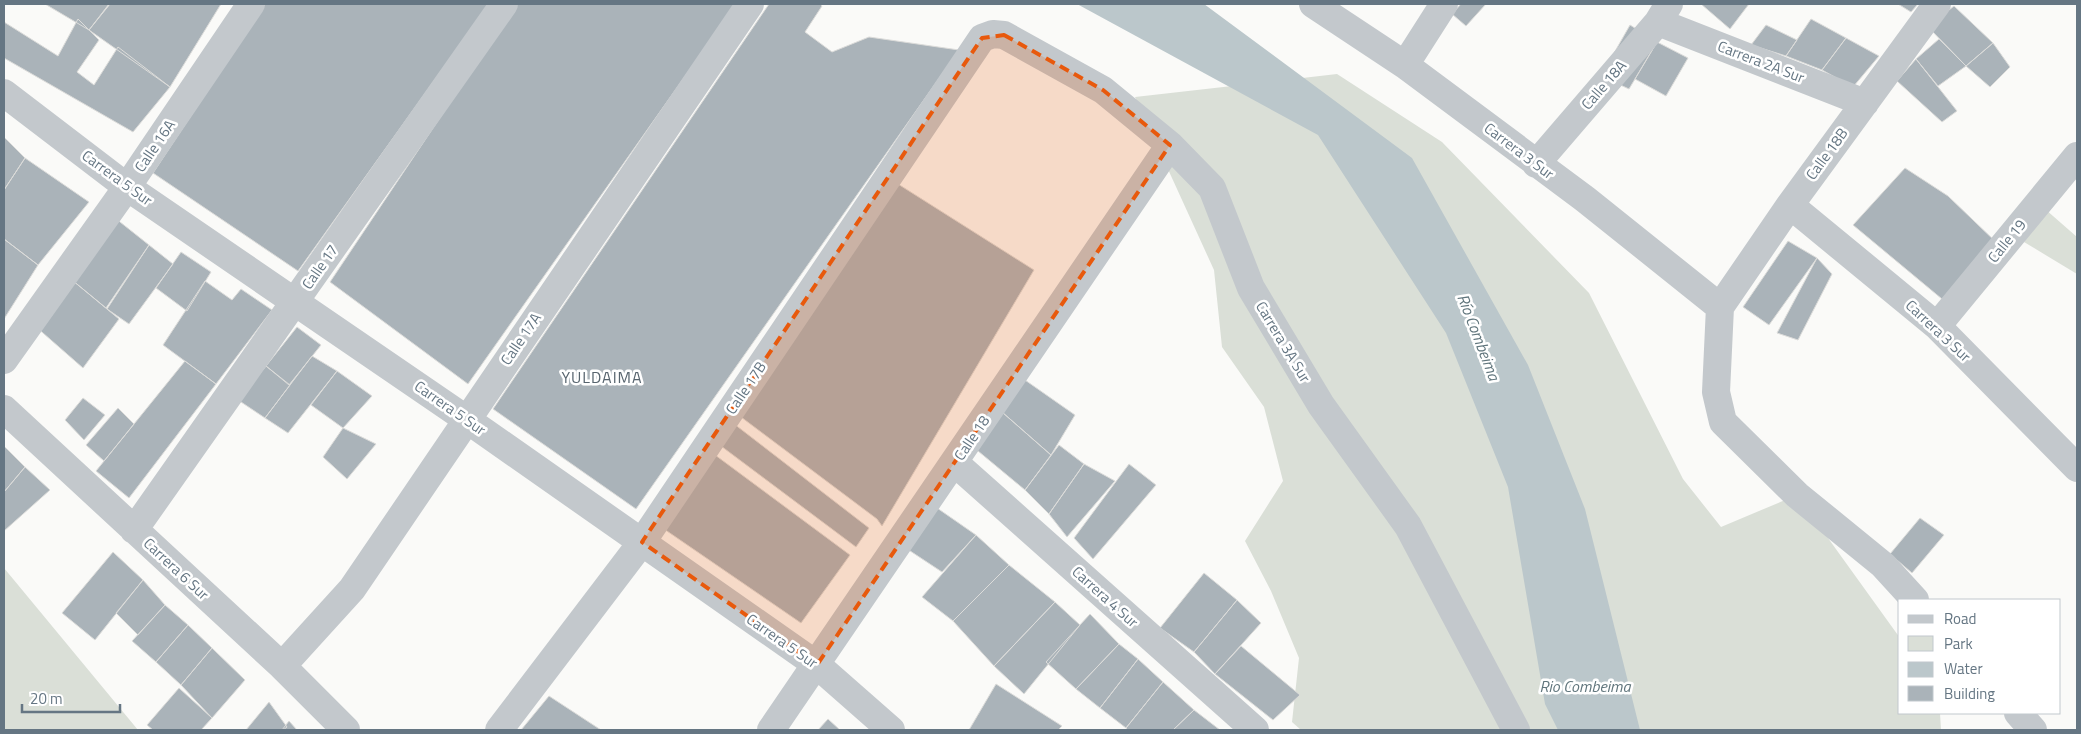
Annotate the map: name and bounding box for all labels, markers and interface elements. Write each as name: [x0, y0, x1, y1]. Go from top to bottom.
street label: Carrera 2A Sur: [1714, 34, 1808, 89]
street label: Calle 18A: [1576, 55, 1632, 115]
street label: Calle 16A: [128, 115, 181, 177]
street label: Carrera 3 Sur: [1479, 117, 1559, 185]
street label: Calle 18B: [1800, 123, 1853, 185]
street label: Carrera 5 Sur: [77, 144, 157, 211]
street label: Calle 19: [1982, 214, 2031, 267]
street label: Calle 17: [296, 240, 343, 294]
water label: Río Combeima: [1451, 290, 1507, 385]
street label: Carrera 3 Sur: [1900, 294, 1976, 367]
street label: Carrera 3A Sur: [1250, 297, 1317, 387]
street label: Calle 17A: [494, 308, 547, 370]
street label: Calle 17B: [719, 357, 772, 419]
district label: YULDAIMA: [561, 365, 643, 389]
street label: Carrera 5 Sur: [410, 375, 491, 441]
street label: Calle 18: [948, 410, 995, 465]
street label: Carrera 6 Sur: [138, 532, 214, 605]
street label: Carrera 4 Sur: [1067, 560, 1144, 633]
legend: [1898, 599, 2061, 714]
text: Road: [1944, 607, 1976, 630]
street label: Carrera 5 Sur: [742, 608, 823, 674]
text: Park: [1944, 632, 1973, 655]
text: Water: [1944, 657, 1983, 680]
water label: Rio Combeima: [1539, 674, 1632, 698]
scale bar: [22, 682, 120, 714]
text: Building: [1944, 682, 1995, 705]
text: 20 m: [30, 687, 63, 710]

